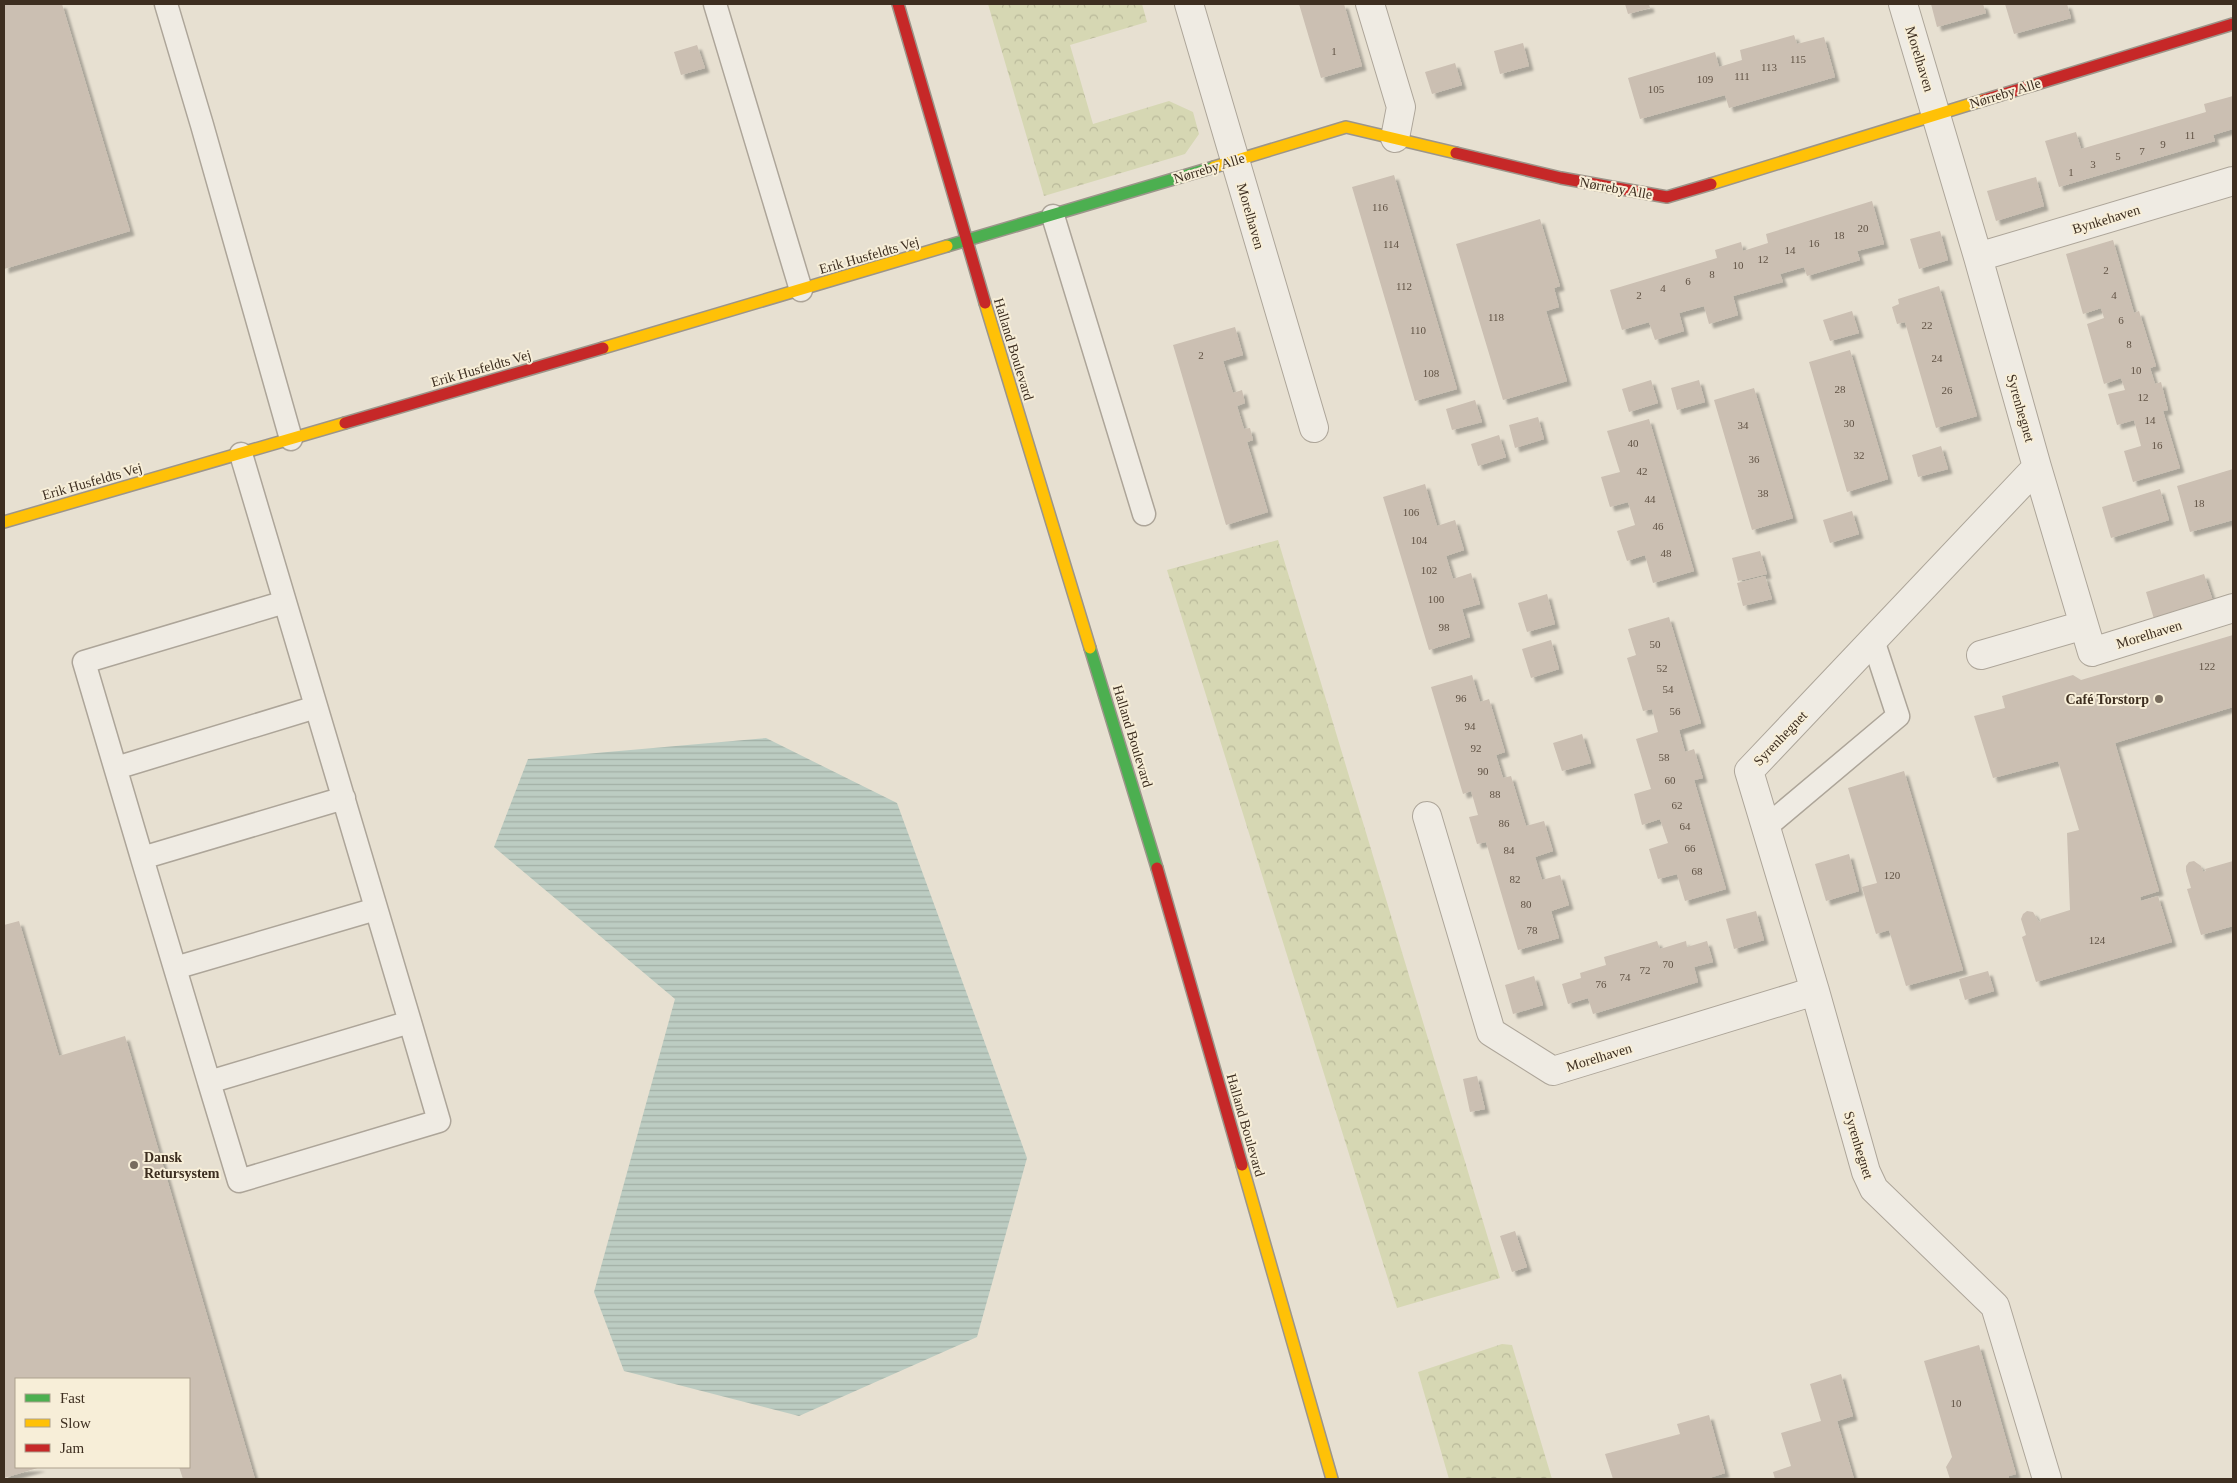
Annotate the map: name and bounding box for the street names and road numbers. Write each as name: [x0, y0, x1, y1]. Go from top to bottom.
street label: Morelhaven: [1902, 25, 1937, 94]
street label: Nørreby Alle: [1968, 76, 2042, 111]
street label: Nørreby Alle: [1172, 151, 1246, 186]
street label: Nørreby Alle: [1578, 175, 1653, 202]
street label: Morelhaven: [1234, 182, 1267, 251]
street label: Bynkehaven: [2070, 202, 2142, 237]
street label: Erik Husfeldts Vej: [817, 234, 921, 277]
street label: Halland Boulevard: [991, 296, 1036, 402]
street label: Erik Husfeldts Vej: [429, 347, 533, 390]
street label: Syrenhegnet: [2004, 372, 2037, 444]
street label: Erik Husfeldts Vej: [40, 460, 144, 503]
street label: Morelhaven: [2115, 617, 2184, 652]
street label: Halland Boulevard: [1110, 683, 1155, 789]
street label: Syrenhegnet: [1751, 708, 1810, 769]
street label: Morelhaven: [1565, 1040, 1634, 1075]
street label: Halland Boulevard: [1224, 1072, 1267, 1178]
street label: Syrenhegnet: [1841, 1109, 1876, 1181]

